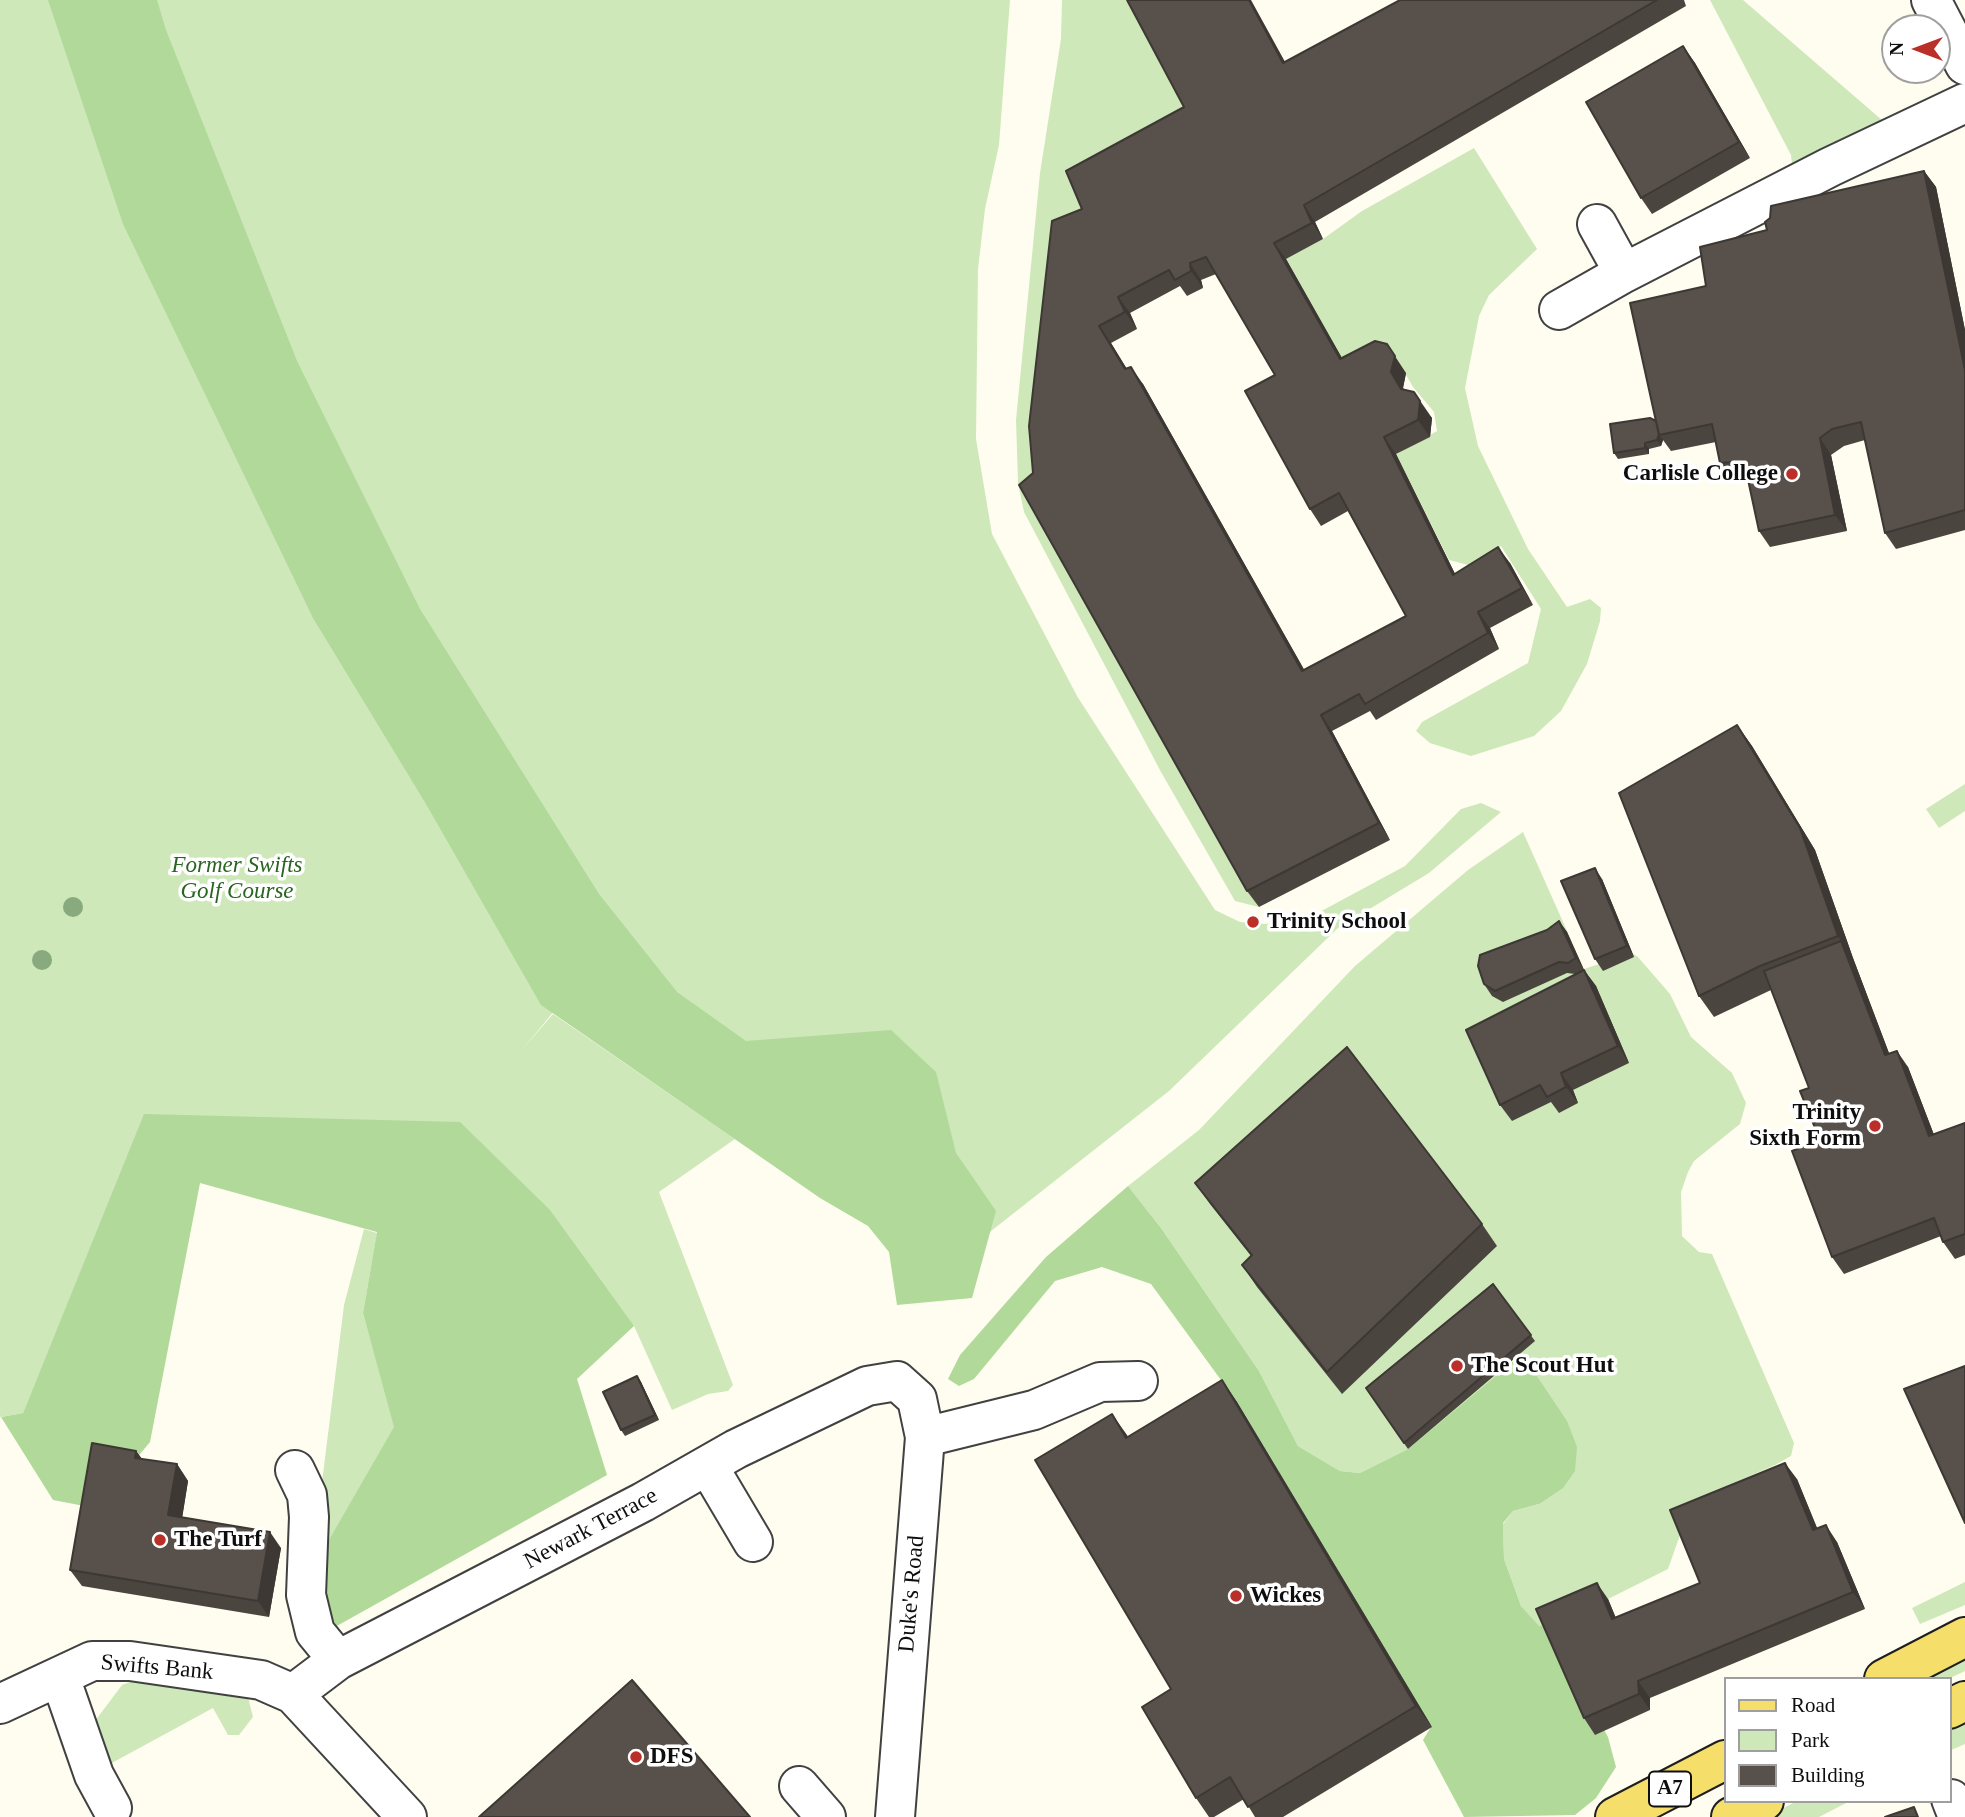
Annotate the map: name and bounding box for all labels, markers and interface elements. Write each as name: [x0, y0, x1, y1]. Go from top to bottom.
north arrow: [1881, 14, 1951, 84]
text: N: [1886, 42, 1907, 56]
place label: Carlisle College: [1623, 460, 1778, 488]
marker: Carlisle College: [1784, 466, 1800, 482]
park label: Former Swifts Golf Course: [172, 852, 302, 906]
place label: Trinity School: [1267, 908, 1407, 936]
marker: Trinity School: [1245, 914, 1261, 930]
place label: Trinity Sixth Form: [1749, 1099, 1861, 1153]
marker: Trinity Sixth Form: [1867, 1118, 1883, 1134]
place label: The Scout Hut: [1471, 1352, 1614, 1380]
marker: The Scout Hut: [1449, 1358, 1465, 1374]
street label: Newark Terrace: [520, 1482, 662, 1576]
place label: The Turf: [174, 1526, 262, 1554]
marker: The Turf: [152, 1532, 168, 1548]
street label: Duke's Road: [893, 1534, 931, 1654]
place label: Wickes: [1250, 1582, 1321, 1610]
marker: Wickes: [1228, 1588, 1244, 1604]
street label: Swifts Bank: [99, 1649, 215, 1687]
legend: [1724, 1677, 1951, 1803]
text: Road: [1791, 1693, 1835, 1717]
text: Park: [1791, 1728, 1830, 1752]
place label: DFS: [650, 1743, 693, 1771]
marker: DFS: [628, 1749, 644, 1765]
text: Building: [1791, 1763, 1865, 1787]
road number: A7: [1649, 1772, 1691, 1806]

